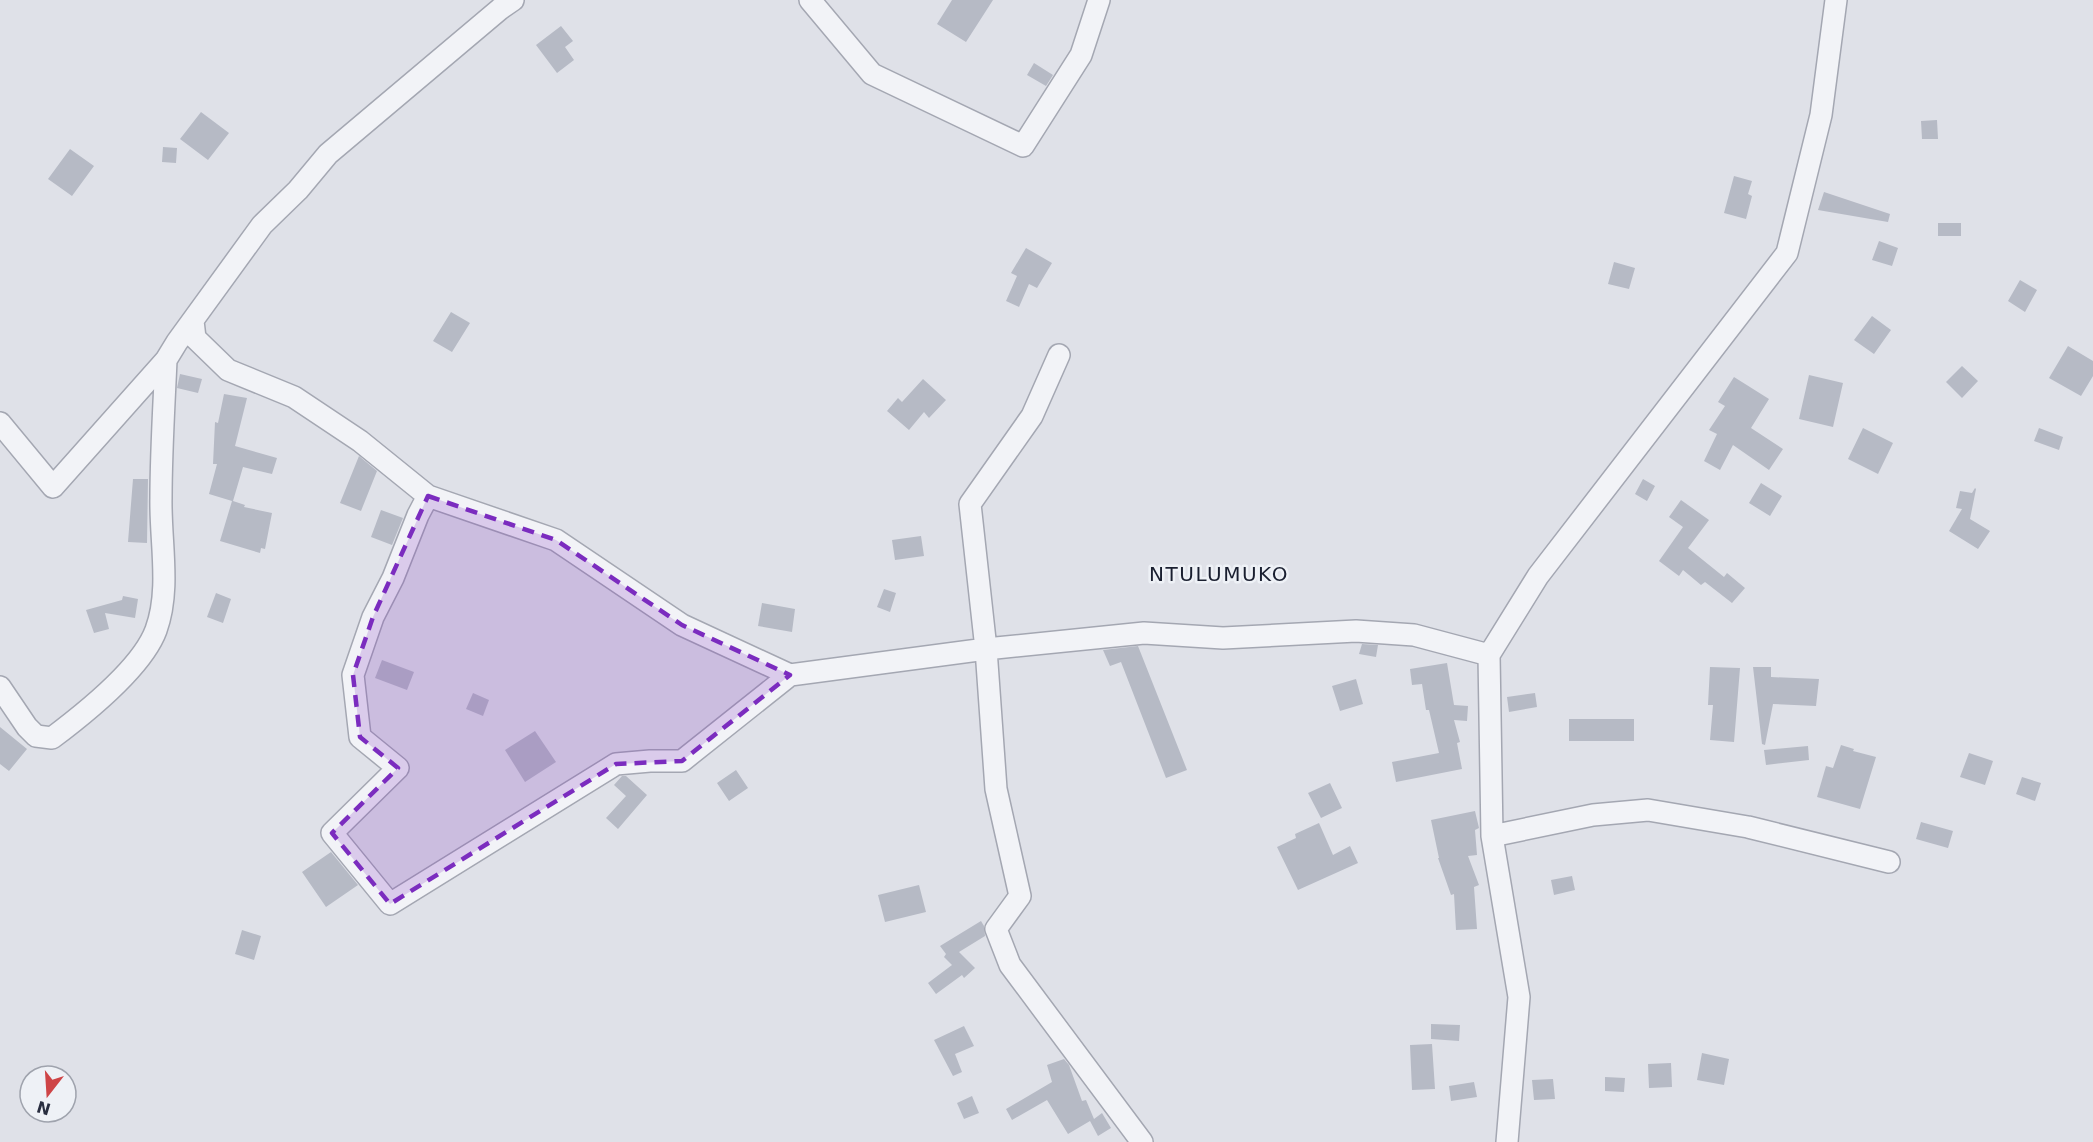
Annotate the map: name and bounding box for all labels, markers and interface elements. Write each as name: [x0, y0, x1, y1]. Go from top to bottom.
district label: NTULUMUKO: [1149, 562, 1289, 586]
north arrow: [18, 1064, 78, 1124]
text: N: [35, 1097, 53, 1119]

